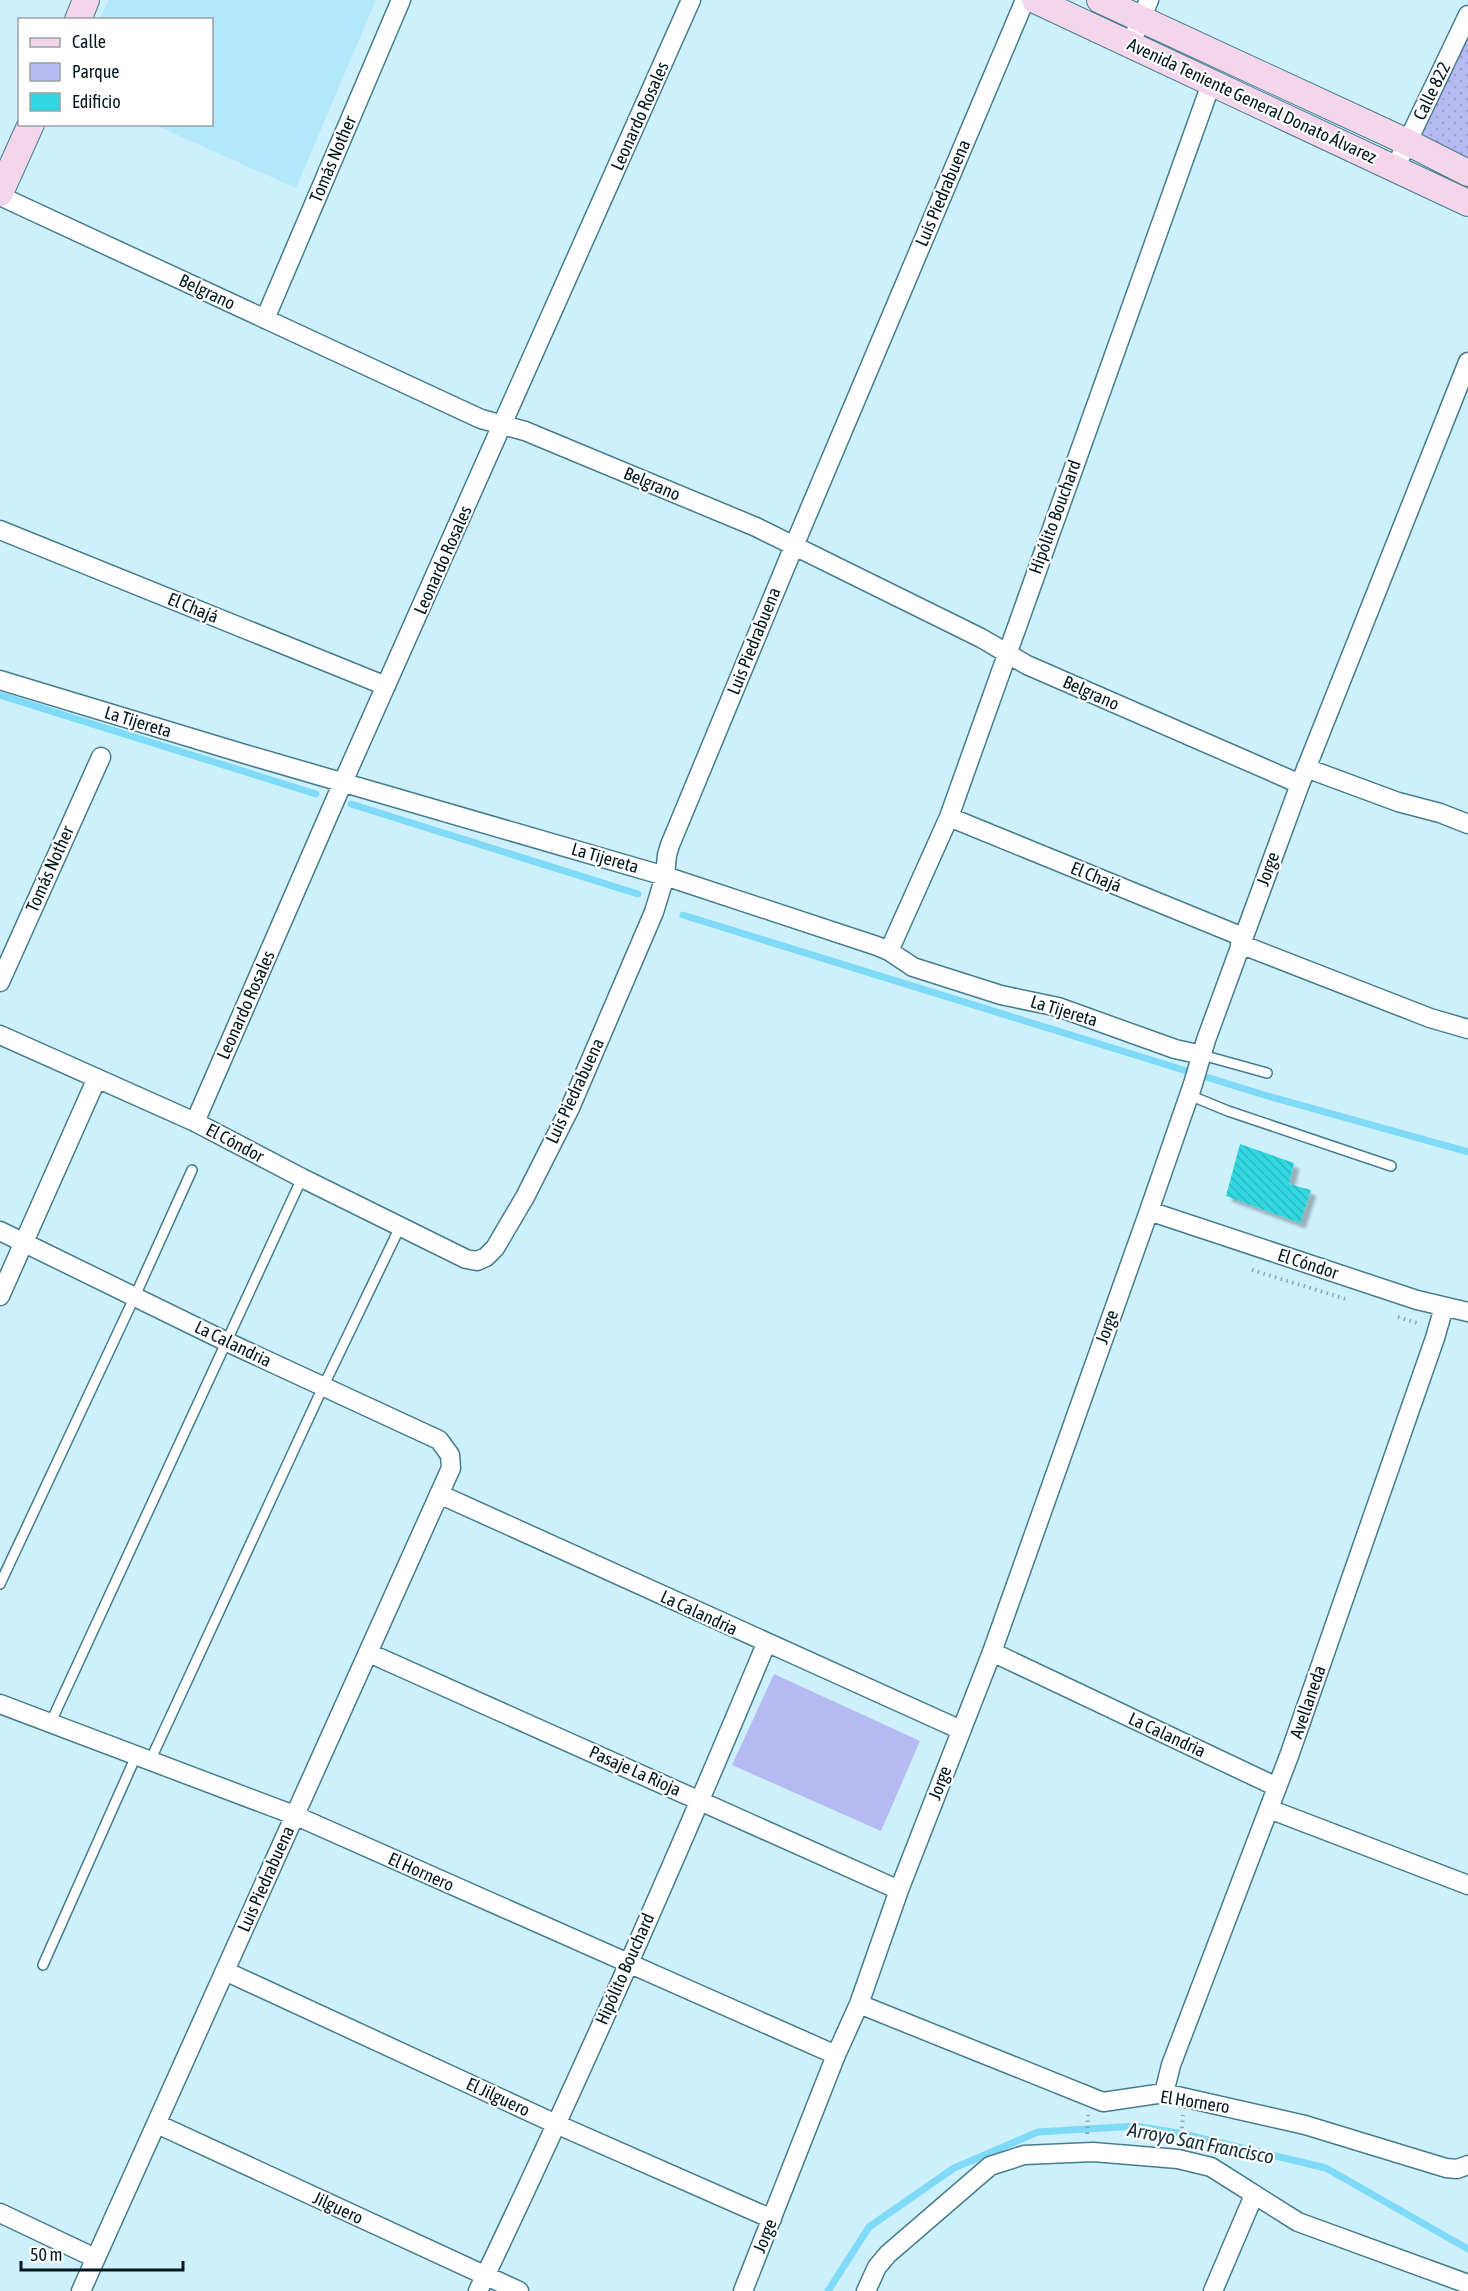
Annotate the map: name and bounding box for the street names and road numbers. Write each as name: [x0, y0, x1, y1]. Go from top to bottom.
street label: Avenida Teniente General Donato Álvarez: [1124, 33, 1381, 168]
street label: Leonardo Rosales: [606, 58, 673, 173]
street label: Calle 822: [1409, 58, 1455, 123]
street label: Tomás Nother: [305, 112, 360, 205]
street label: Luis Piedrabuena: [911, 136, 974, 249]
street label: Belgrano: [176, 269, 239, 314]
street label: Hipólito Bouchard: [1024, 457, 1085, 577]
street label: Belgrano: [621, 462, 684, 505]
street label: Leonardo Rosales: [409, 502, 476, 617]
street label: Luis Piedrabuena: [723, 584, 785, 697]
street label: El Chajá: [165, 588, 222, 627]
street label: Belgrano: [1060, 671, 1123, 714]
street label: La Tijereta: [102, 701, 174, 742]
street label: Tomás Nother: [21, 822, 78, 915]
street label: La Tijereta: [569, 838, 641, 877]
street label: Jorge: [1252, 849, 1283, 889]
street label: El Chajá: [1068, 857, 1125, 896]
street label: Leonardo Rosales: [212, 947, 279, 1062]
street label: La Tijereta: [1028, 990, 1100, 1031]
street label: Luis Piedrabuena: [541, 1035, 608, 1147]
street label: El Cóndor: [203, 1119, 268, 1167]
street label: El Cóndor: [1275, 1244, 1342, 1283]
street label: Jorge: [1091, 1307, 1122, 1347]
street label: La Calandria: [192, 1316, 275, 1371]
street label: La Calandria: [657, 1586, 741, 1639]
street label: Avellaneda: [1285, 1663, 1330, 1741]
street label: La Calandria: [1125, 1708, 1209, 1761]
street label: Pasaje La Rioja: [586, 1741, 684, 1800]
street label: Jorge: [924, 1763, 956, 1803]
street label: Luis Piedrabuena: [233, 1823, 298, 1935]
street label: El Hornero: [385, 1848, 457, 1895]
street label: Hipólito Bouchard: [591, 1910, 658, 2028]
street label: El Jilguero: [463, 2073, 533, 2120]
street label: El Hornero: [1159, 2086, 1231, 2117]
street label: Jilguero: [310, 2187, 367, 2228]
street label: Jorge: [748, 2216, 781, 2256]

